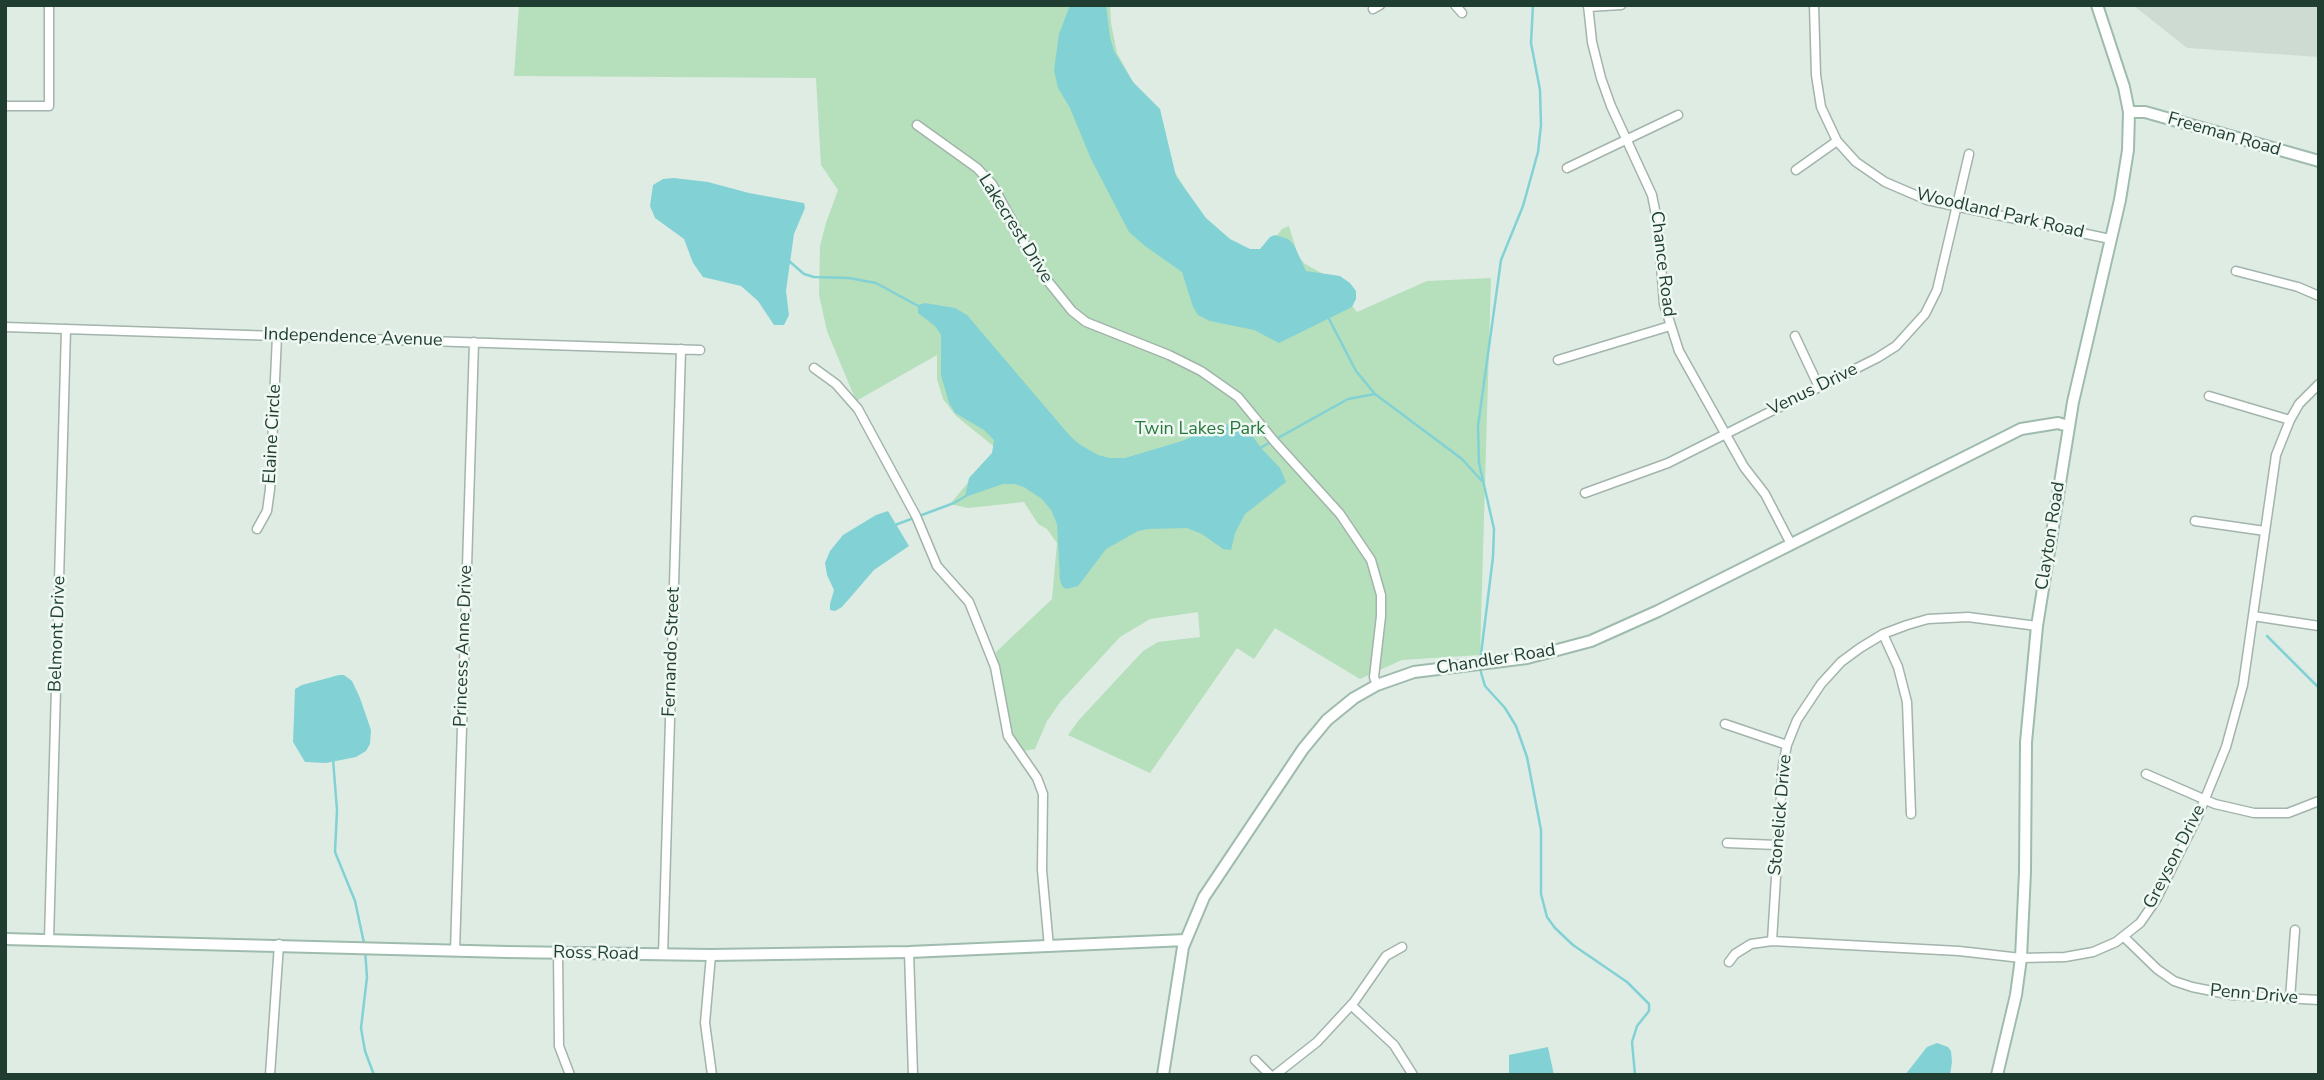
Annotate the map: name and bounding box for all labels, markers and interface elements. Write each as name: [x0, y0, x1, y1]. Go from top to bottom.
street label: Freeman Road: [2165, 109, 2283, 161]
street label: Lakecrest Drive: [973, 171, 1057, 287]
street label: Woodland Park Road: [1914, 184, 2086, 244]
street label: Chance Road: [1645, 210, 1679, 318]
street label: Independence Avenue: [263, 324, 443, 352]
street label: Venus Drive: [1765, 359, 1861, 421]
street label: Elaine Circle: [260, 384, 286, 484]
park label: Twin Lakes Park: [1135, 419, 1265, 441]
street label: Clayton Road: [2032, 480, 2070, 592]
street label: Princess Anne Drive: [450, 565, 478, 727]
street label: Belmont Drive: [45, 575, 71, 693]
street label: Fernando Street: [659, 587, 685, 717]
street label: Chandler Road: [1435, 640, 1557, 680]
street label: Stonelick Drive: [1765, 754, 1797, 876]
street label: Greyson Drive: [2139, 801, 2211, 913]
street label: Ross Road: [553, 942, 639, 966]
street label: Penn Drive: [2209, 980, 2299, 1010]

